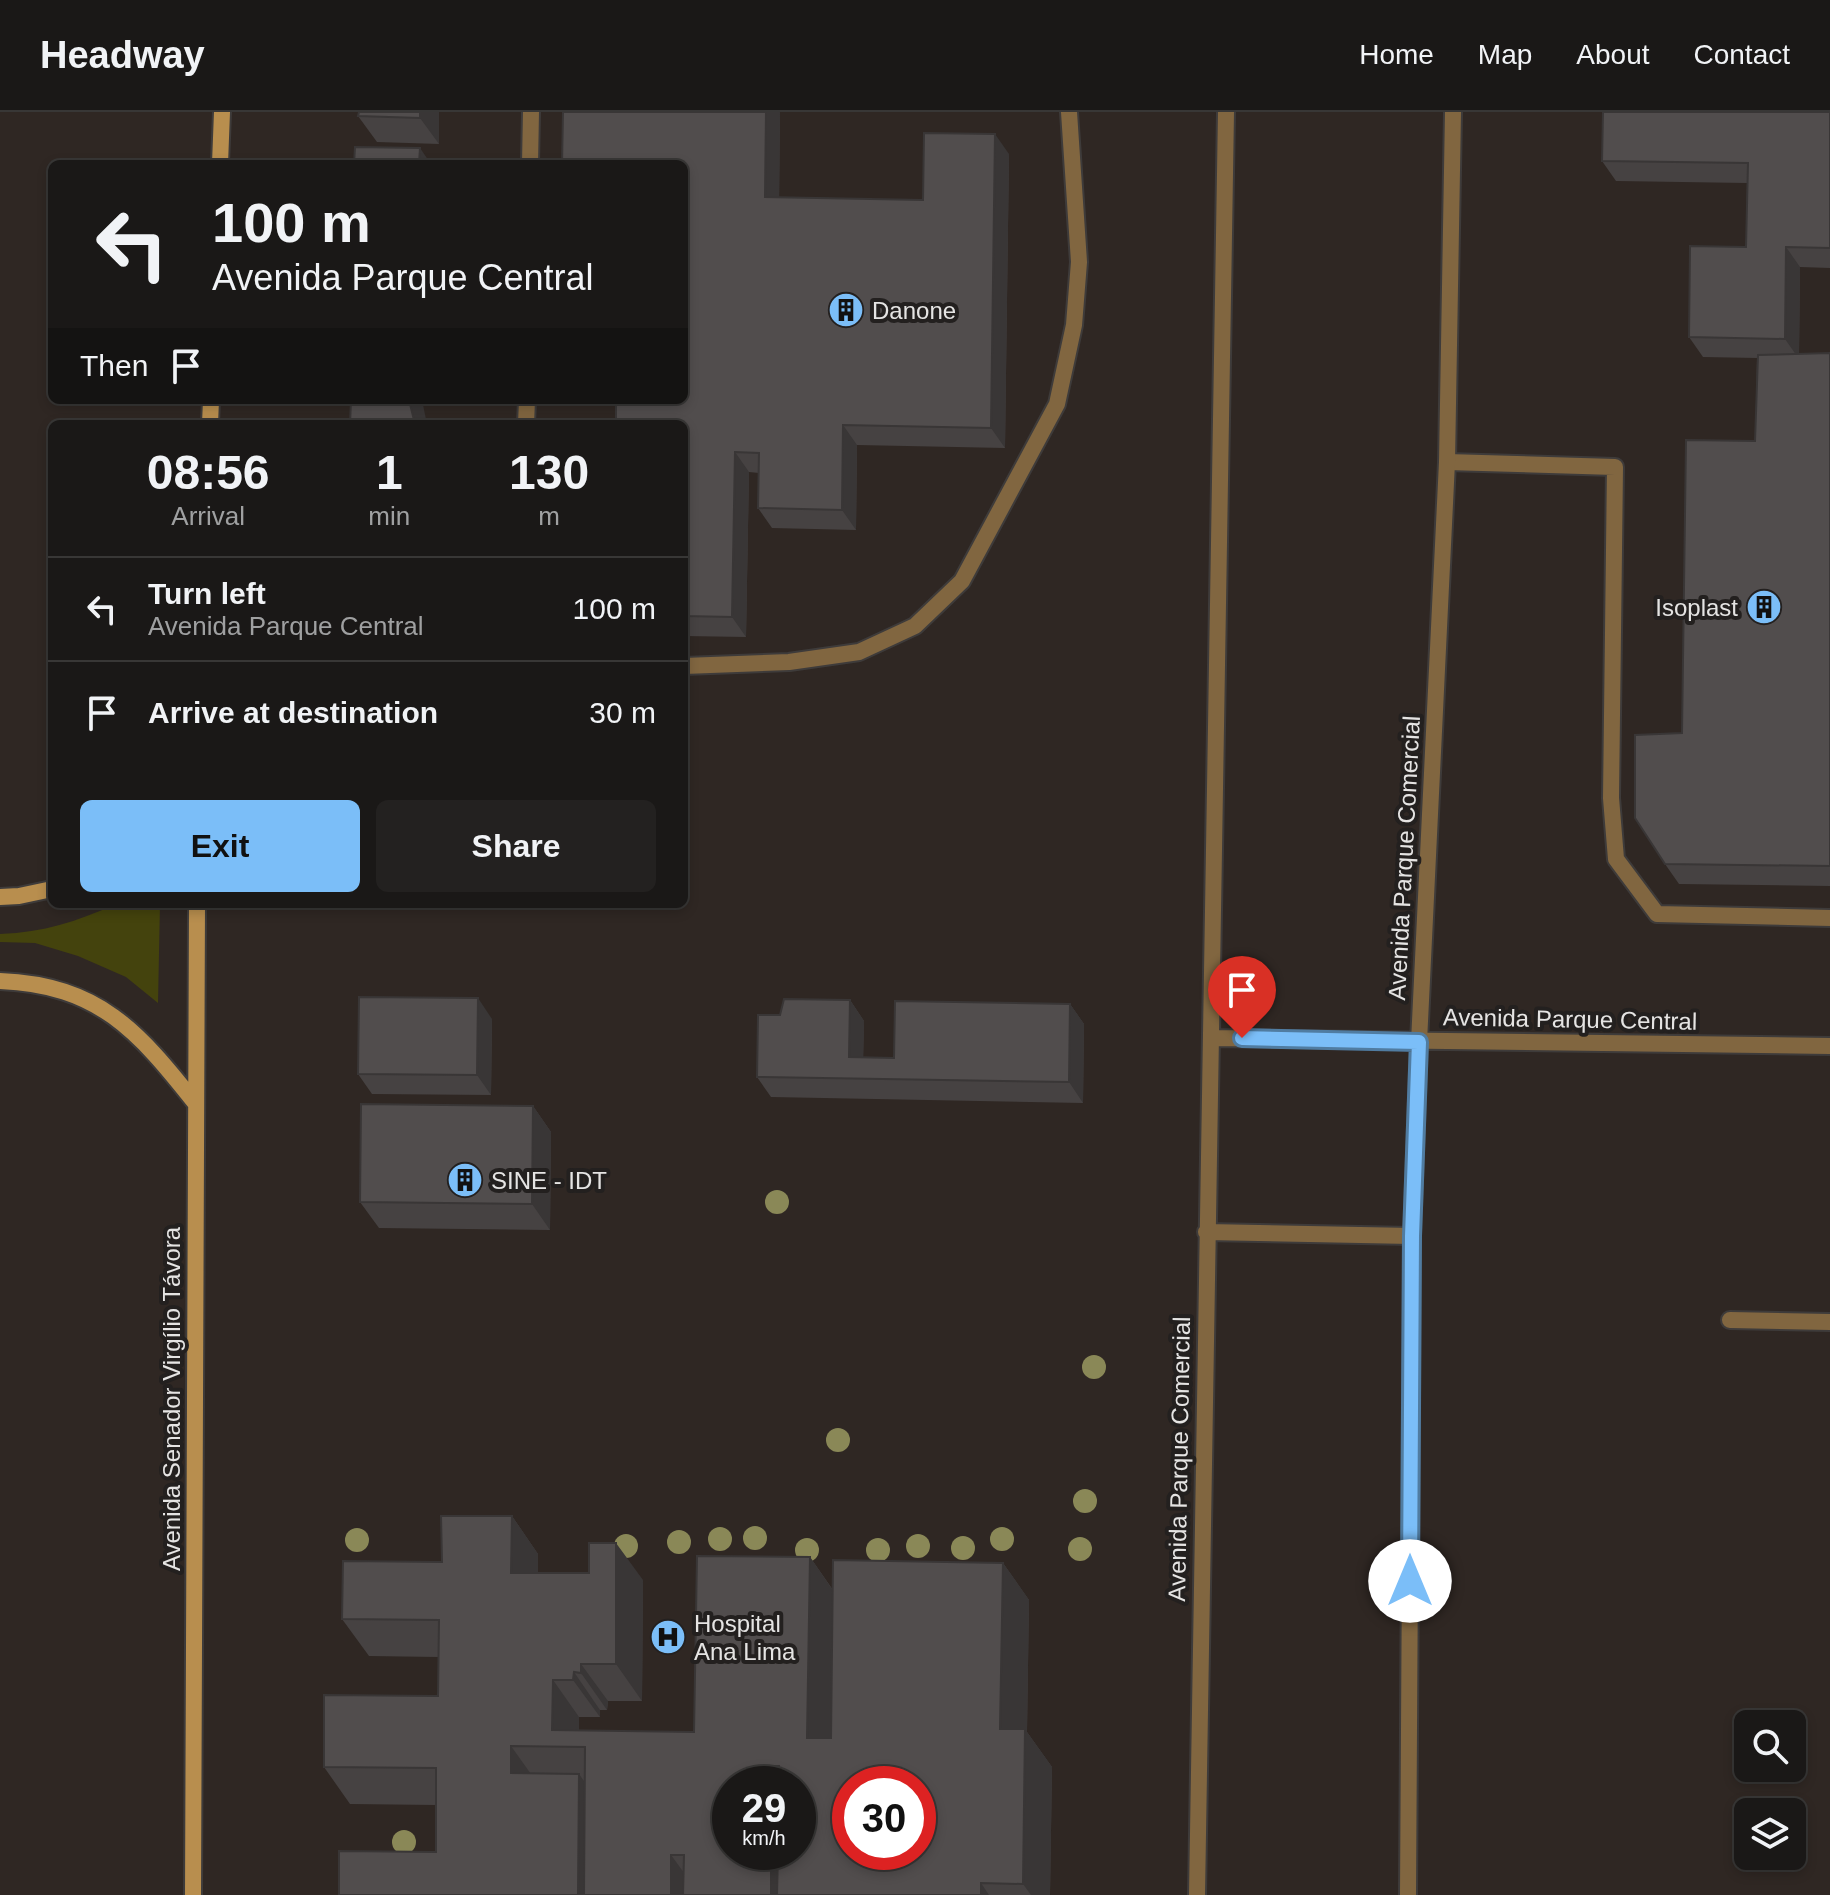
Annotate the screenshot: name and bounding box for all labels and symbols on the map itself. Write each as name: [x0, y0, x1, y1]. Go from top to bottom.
building icon: Danone: [827, 291, 865, 329]
place label: Danone: [872, 297, 956, 324]
building icon: Isoplast: [1745, 588, 1783, 626]
place label: Isoplast: [1655, 594, 1738, 621]
street label: Avenida Parque Comercial: [1383, 715, 1425, 1001]
pin: [1208, 956, 1276, 1038]
street label: Avenida Parque Central: [1443, 1003, 1697, 1035]
building icon: SINE - IDT: [446, 1161, 484, 1199]
place label: SINE - IDT: [491, 1167, 607, 1194]
street label: Avenida Senador Virgílio Távora: [158, 1226, 185, 1571]
street label: Avenida Parque Comercial: [1163, 1316, 1195, 1602]
position arrow: [1368, 1539, 1452, 1623]
place label: Hospital Ana Lima: [694, 1610, 796, 1665]
hospital icon: Hospital Ana Lima: [649, 1618, 687, 1656]
speed limit sign: 30: [832, 1766, 936, 1870]

